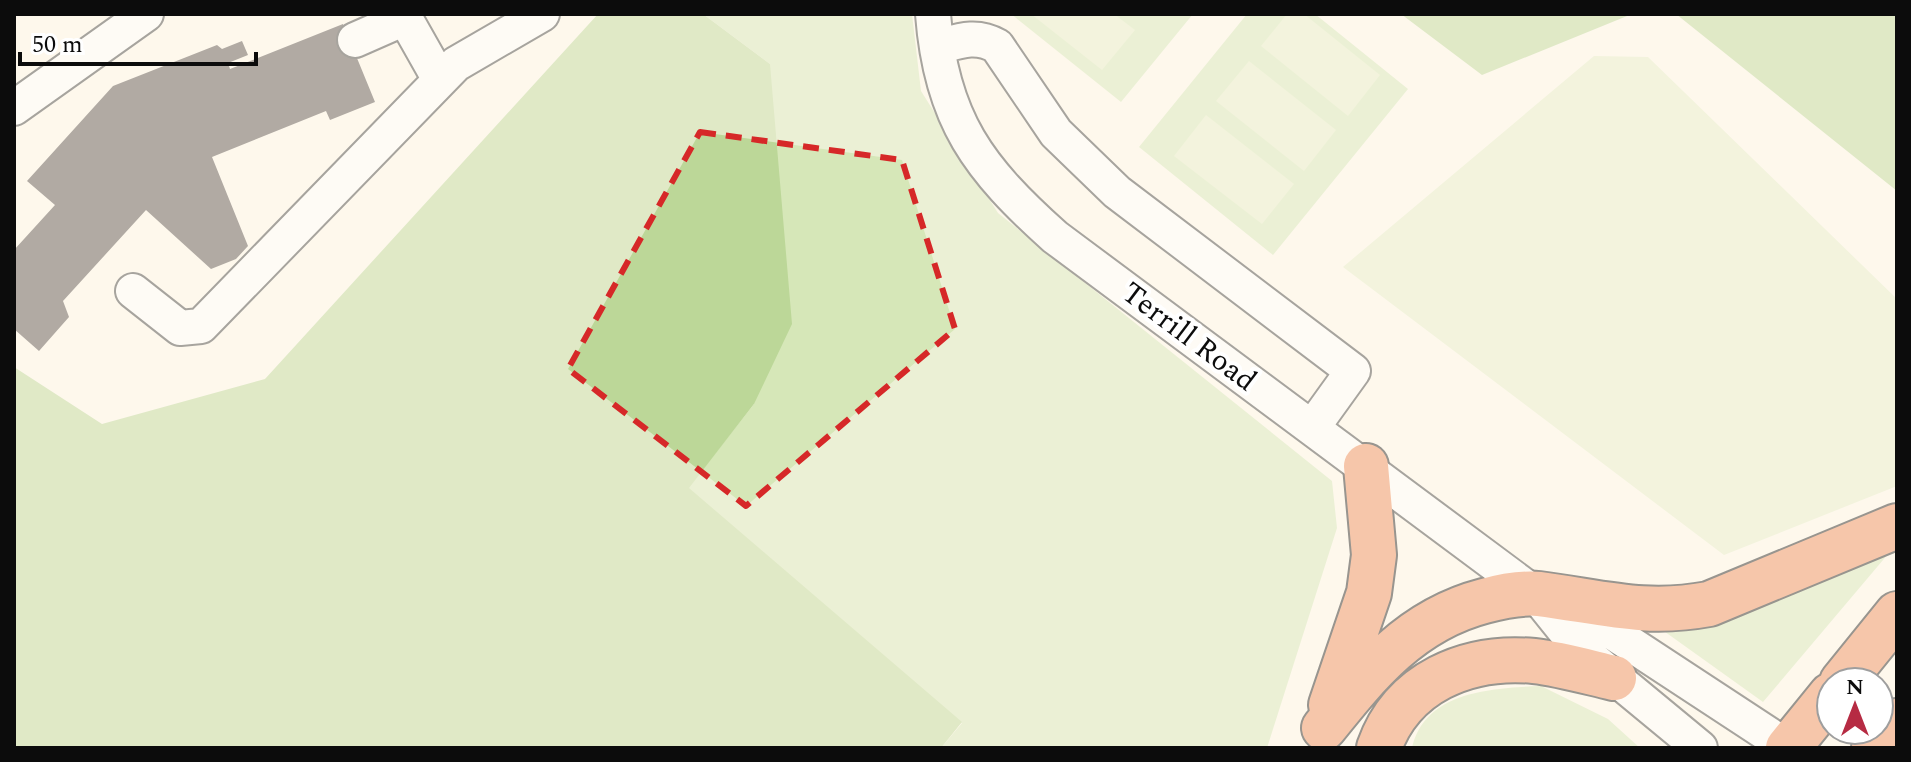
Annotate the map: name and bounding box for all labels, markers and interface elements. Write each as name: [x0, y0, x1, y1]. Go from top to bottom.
scale bar: [20, 16, 256, 66]
text: 50 m: [32, 27, 83, 63]
street label: Terrill Road: [1112, 271, 1266, 403]
north arrow: [1815, 666, 1895, 746]
text: N: [1846, 671, 1864, 704]

